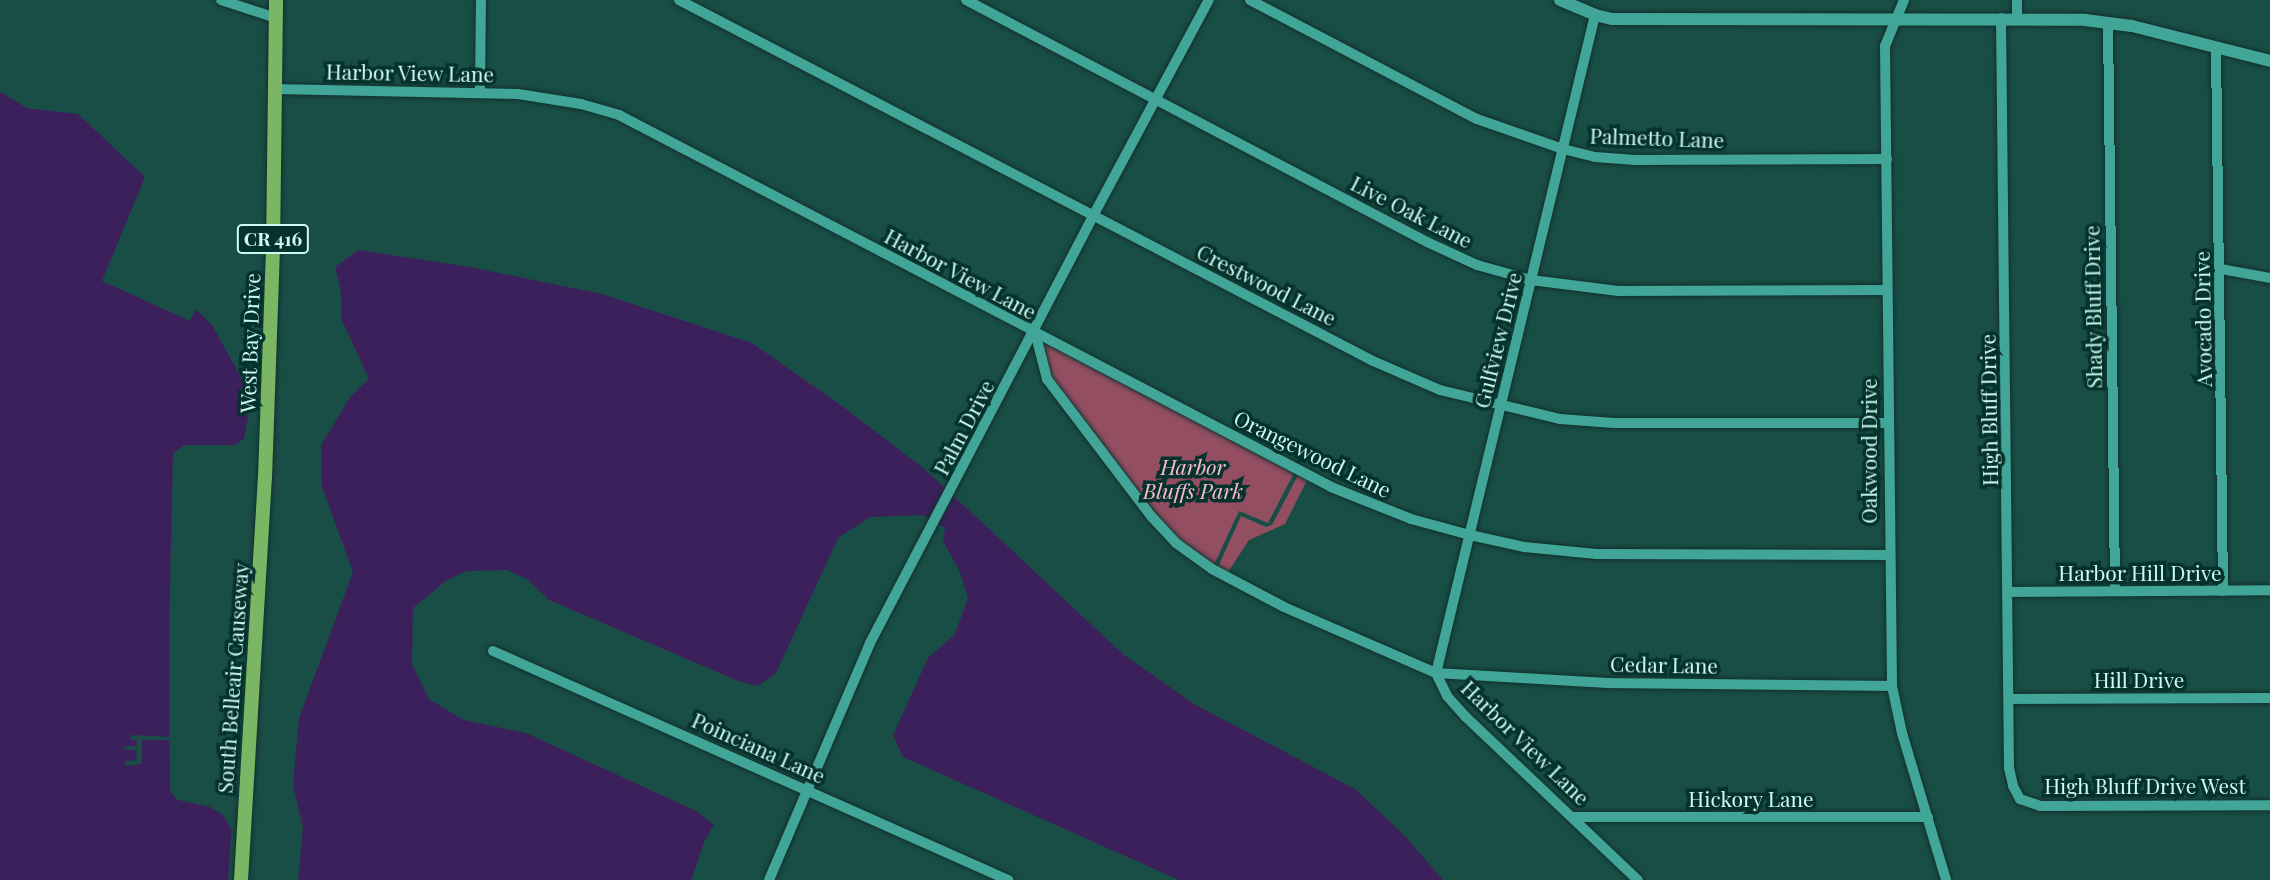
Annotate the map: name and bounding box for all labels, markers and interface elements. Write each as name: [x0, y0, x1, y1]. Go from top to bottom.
street label: Harbor View Lane: [325, 58, 495, 86]
street label: Palmetto Lane: [1589, 122, 1725, 152]
street label: Live Oak Lane: [1347, 170, 1477, 252]
street label: Harbor View Lane: [880, 222, 1042, 324]
road number: CR 416: [236, 224, 310, 255]
street label: Shady Bluff Drive: [2078, 225, 2106, 389]
street label: Crestwood Lane: [1193, 238, 1341, 330]
street label: Avocado Drive: [2188, 251, 2216, 387]
street label: Gulfview Drive: [1468, 269, 1526, 411]
street label: West Bay Drive: [234, 272, 264, 414]
street label: High Bluff Drive: [1974, 334, 2002, 486]
street label: Palm Drive: [927, 375, 999, 479]
street label: Oakwood Drive: [1855, 378, 1881, 524]
street label: Orangewood Lane: [1230, 404, 1396, 502]
park label: Harbor Bluffs Park: [1143, 453, 1243, 503]
street label: Harbor Hill Drive: [2058, 559, 2222, 585]
street label: South Belleair Causeway: [211, 562, 253, 794]
street label: Cedar Lane: [1610, 650, 1718, 678]
street label: Hill Drive: [2094, 666, 2184, 692]
street label: Harbor View Lane: [1456, 674, 1596, 810]
street label: Poinciana Lane: [688, 706, 830, 788]
street label: High Bluff Drive West: [2044, 772, 2246, 798]
street label: Hickory Lane: [1688, 785, 1814, 811]

